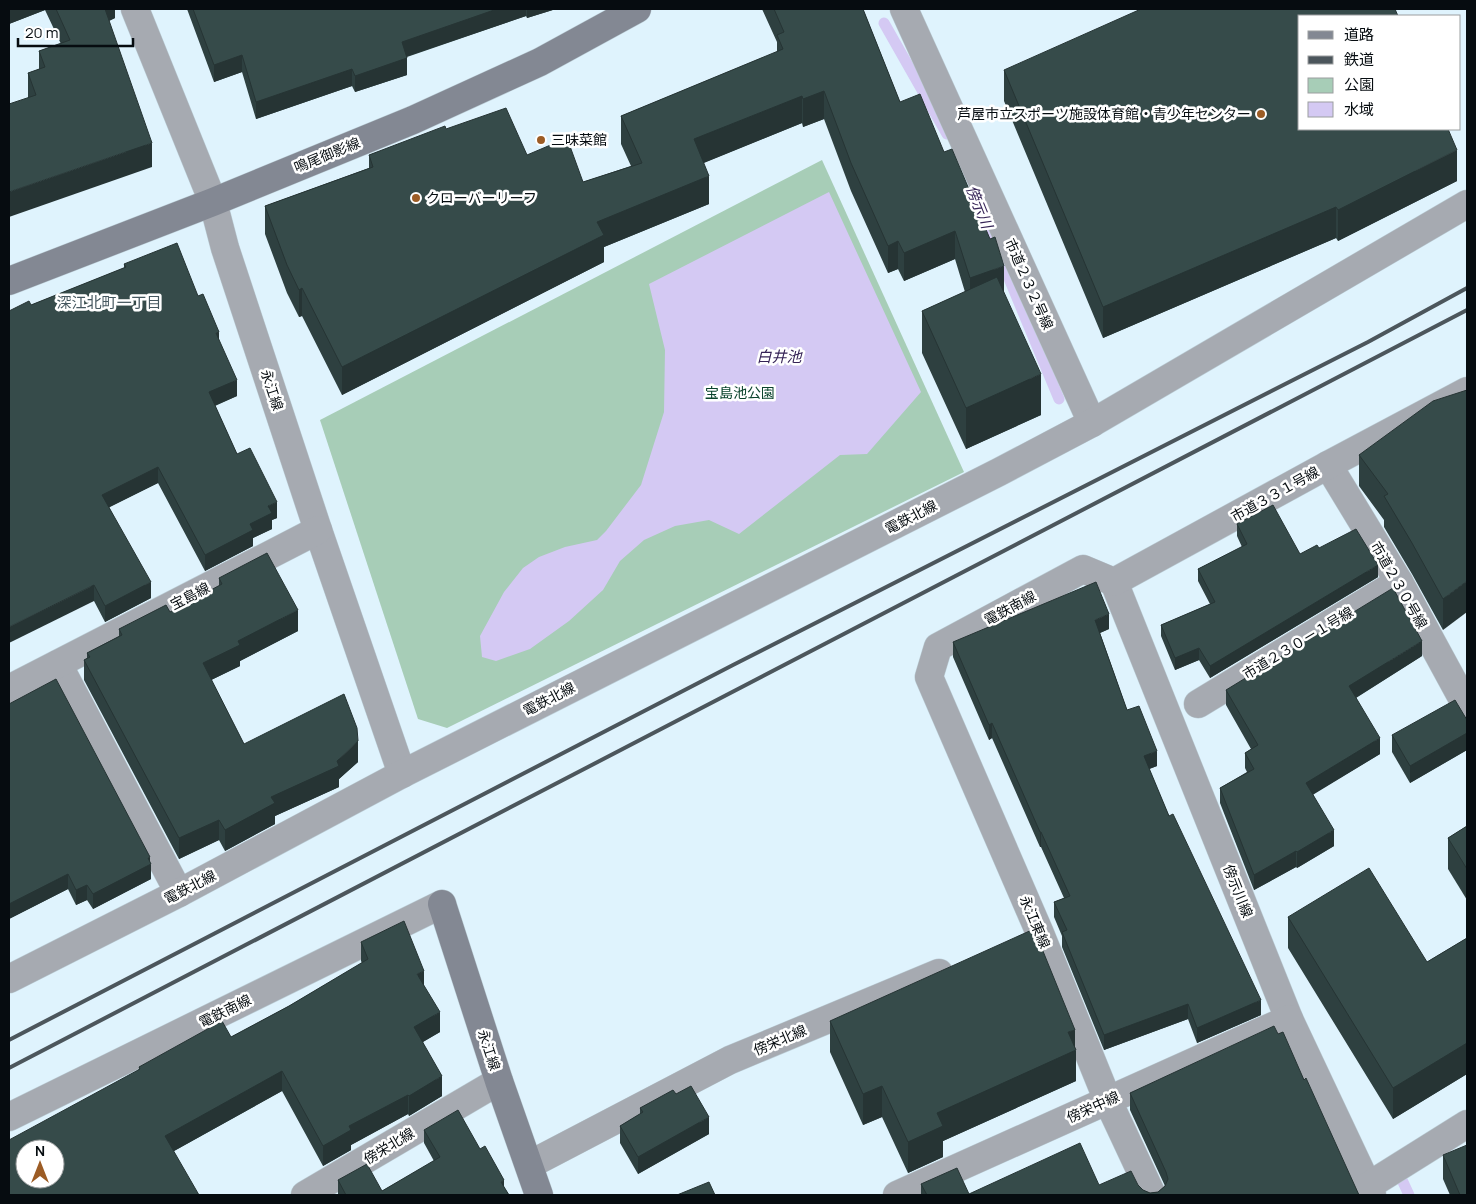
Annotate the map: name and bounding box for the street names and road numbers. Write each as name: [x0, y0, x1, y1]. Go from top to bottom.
street label: 鳴尾御影線: [291, 133, 363, 176]
street label: 市道２３２号線: [1001, 235, 1058, 332]
street label: 永江線: [257, 367, 288, 413]
street label: 市道３３１号線: [1227, 461, 1322, 526]
street label: 電鉄北線: [882, 495, 940, 538]
street label: 市道２３０号線: [1367, 538, 1432, 632]
street label: 宝島線: [167, 578, 213, 614]
street label: 電鉄南線: [981, 586, 1039, 629]
street label: 市道２３０－１号線: [1239, 602, 1357, 683]
street label: 電鉄北線: [520, 677, 578, 720]
street label: 傍示川線: [1219, 861, 1258, 920]
street label: 電鉄北線: [161, 865, 219, 908]
street label: 永江東線: [1016, 892, 1055, 951]
street label: 電鉄南線: [195, 990, 254, 1031]
street label: 傍栄北線: [750, 1020, 809, 1059]
street label: 永江線: [474, 1027, 505, 1073]
street label: 傍栄中線: [1063, 1086, 1122, 1127]
street label: 傍栄北線: [360, 1123, 418, 1168]

